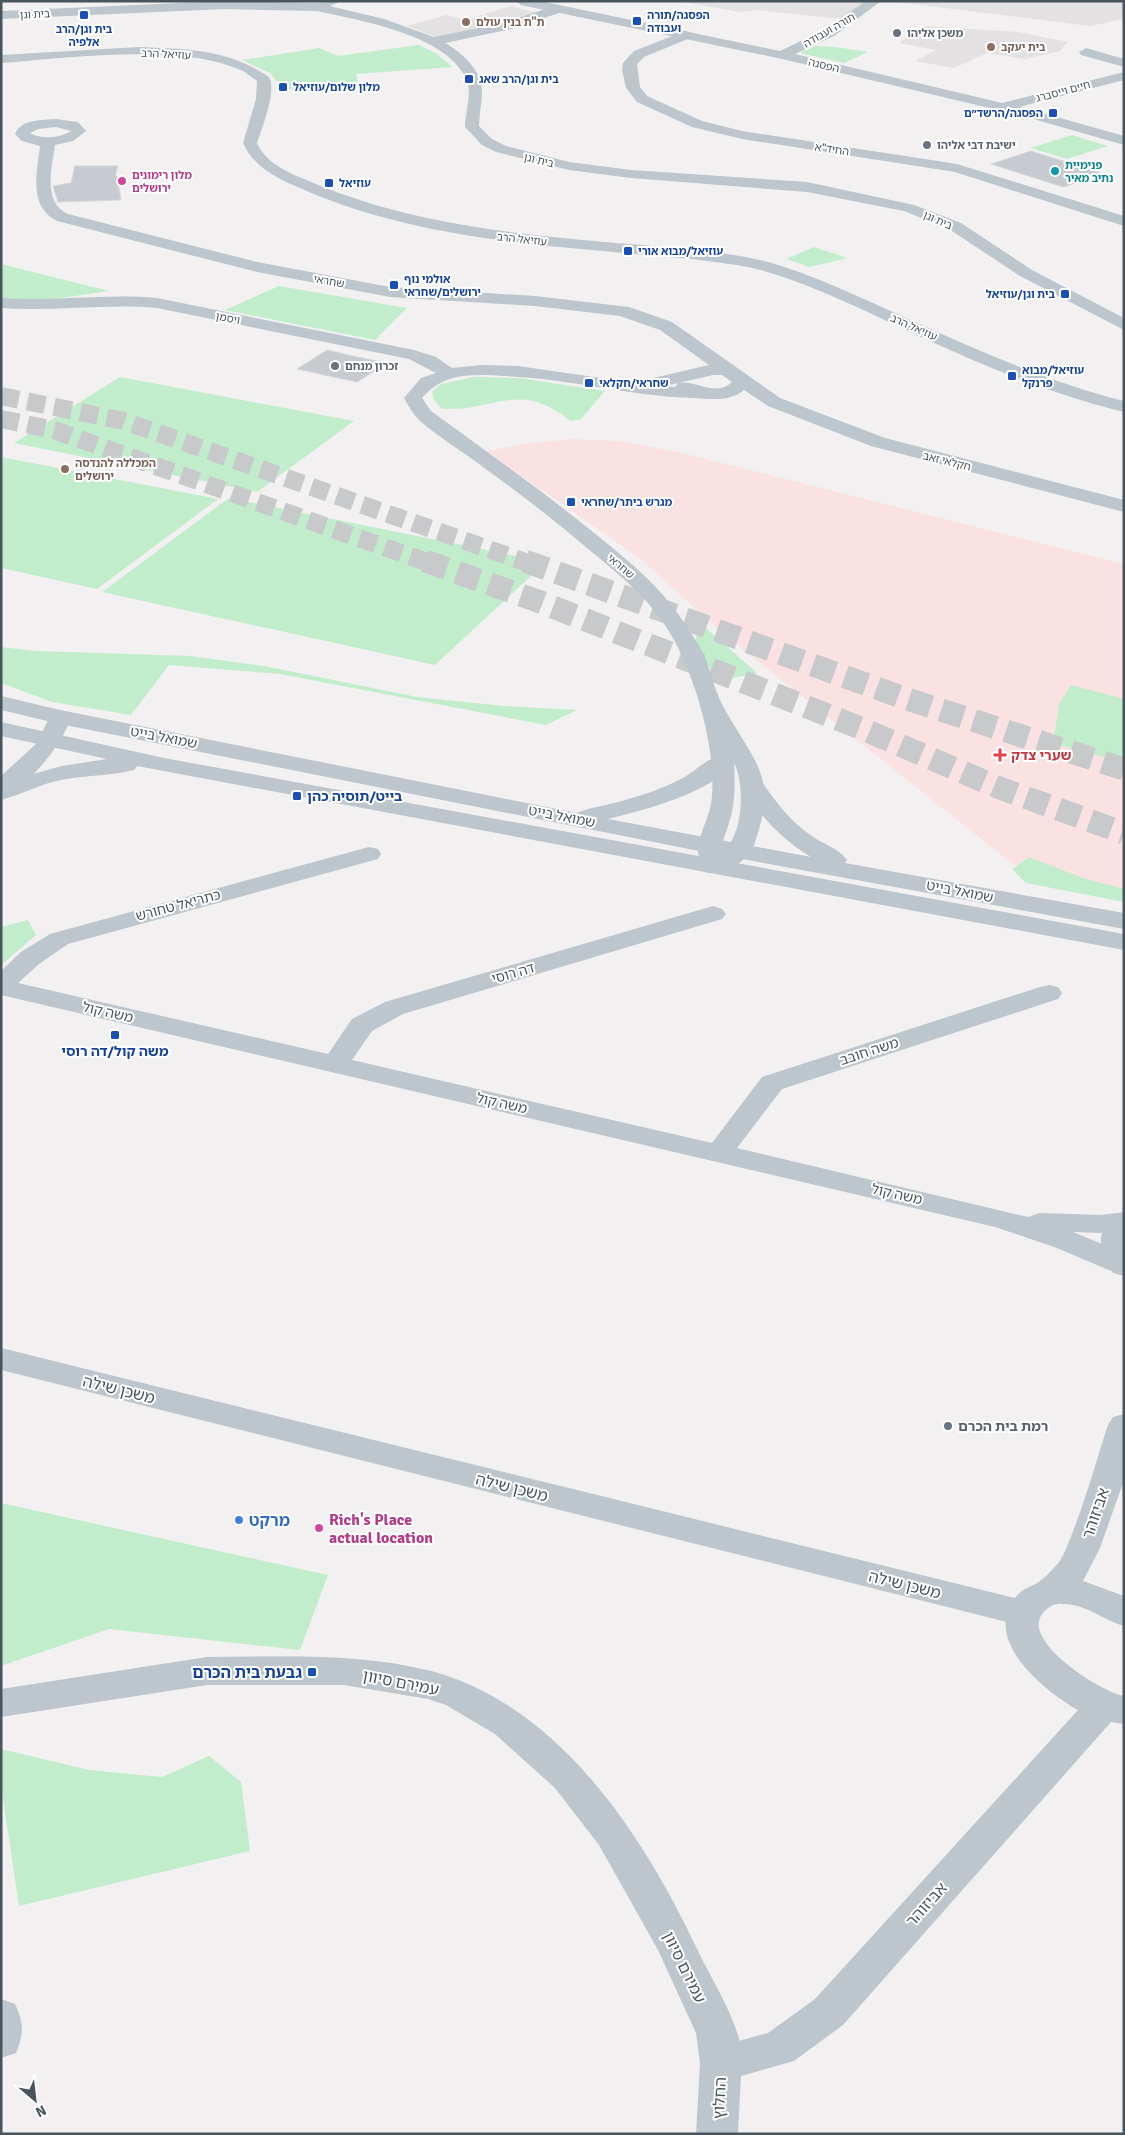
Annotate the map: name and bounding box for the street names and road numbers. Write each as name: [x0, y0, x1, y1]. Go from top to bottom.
street label: בית וגן: [20, 7, 51, 22]
street label: תורה ועבודה: [801, 10, 858, 51]
street label: עוזיאל הרב: [141, 47, 191, 62]
street label: הפסגה: [807, 56, 841, 75]
street label: חיים וייסברג: [1034, 78, 1092, 105]
street label: החיד"א: [814, 141, 850, 158]
street label: בית וגן: [523, 151, 555, 170]
street label: בית וגן: [921, 209, 954, 232]
street label: עוזיאל הרב: [496, 230, 548, 249]
street label: שחראי: [312, 272, 345, 291]
street label: ויסמן: [215, 310, 241, 327]
street label: עוזיאל הרב: [888, 311, 939, 344]
street label: חקלאי זאב: [921, 449, 972, 474]
street label: שחראי: [605, 551, 637, 581]
street label: שמואל בייט: [129, 723, 199, 752]
street label: שמואל בייט: [527, 802, 597, 831]
street label: שמואל בייט: [925, 877, 995, 906]
street label: כתריאל טחורש: [134, 886, 222, 925]
street label: דה רוסי: [490, 959, 537, 988]
street label: משה קול: [81, 998, 135, 1027]
street label: משה חובב: [838, 1034, 901, 1069]
street label: משה קול: [475, 1089, 529, 1118]
street label: משה קול: [870, 1180, 924, 1209]
street label: משכן שילה: [81, 1371, 157, 1409]
street label: משכן שילה: [474, 1469, 550, 1507]
street label: אביזוהר: [1078, 1485, 1114, 1541]
street label: משכן שילה: [867, 1566, 943, 1604]
street label: עמירם סיוון: [361, 1666, 441, 1700]
street label: אביזוהר: [902, 1878, 952, 1931]
street label: עמירם סיוון: [658, 1928, 710, 2007]
street label: החלוץ: [709, 2076, 731, 2120]

